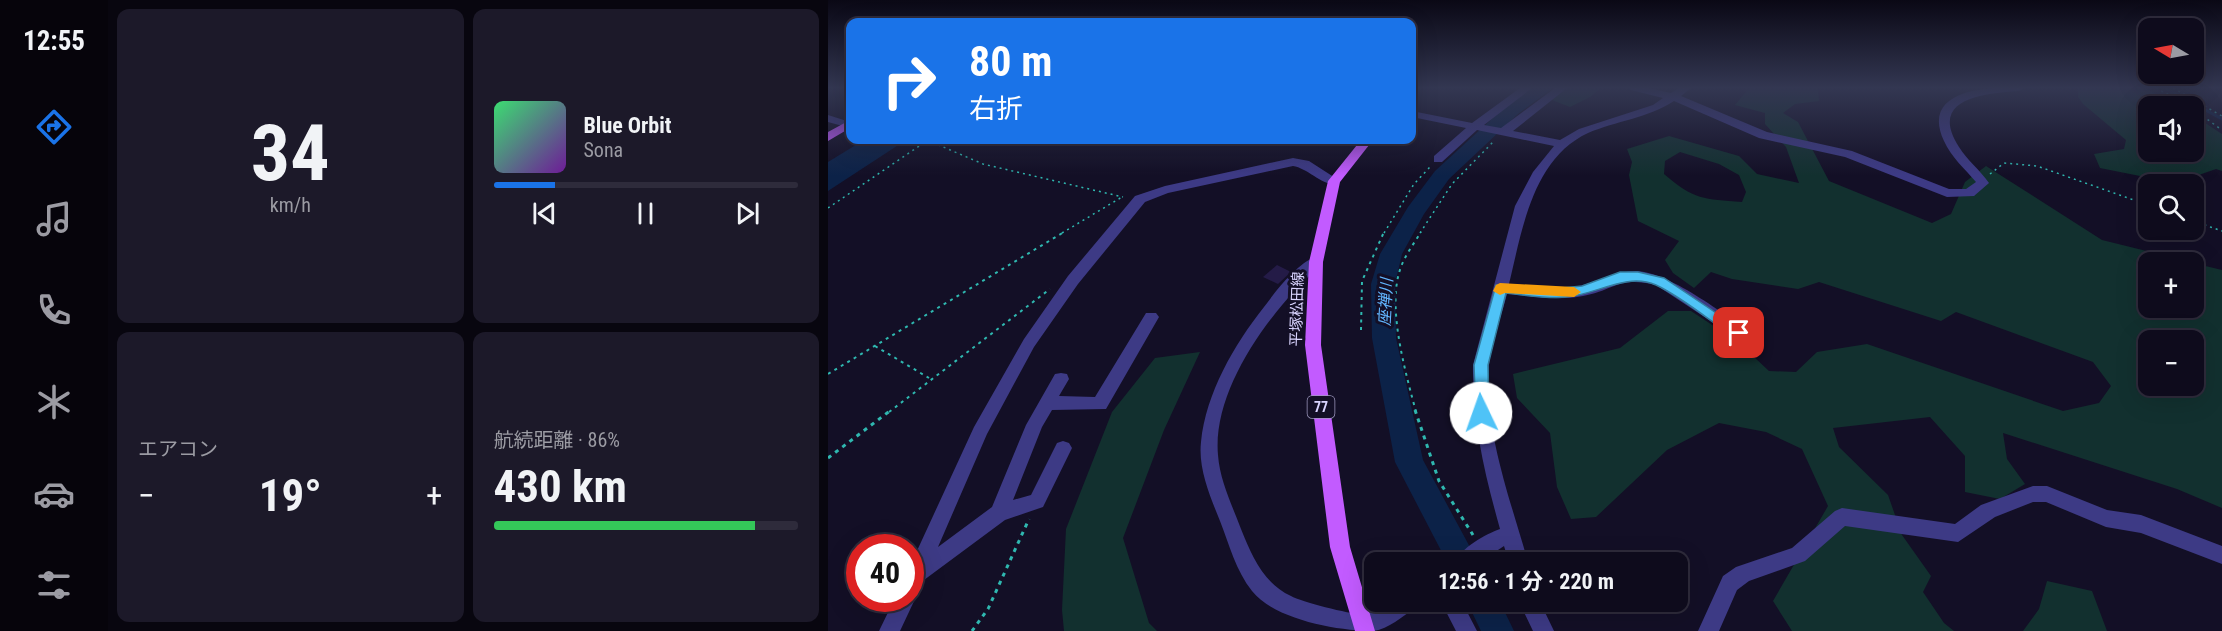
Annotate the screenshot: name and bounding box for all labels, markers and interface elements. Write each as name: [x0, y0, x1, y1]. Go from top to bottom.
north arrow: [2138, 18, 2204, 84]
map controls: [2138, 18, 2204, 396]
text: 12:55: [23, 25, 85, 57]
text: 80 m: [969, 37, 1052, 86]
icon: right: [870, 42, 948, 120]
text: 右折: [969, 93, 1023, 125]
button: sound: [2138, 96, 2204, 162]
icon: directions: [33, 106, 75, 148]
text: 34: [251, 108, 330, 199]
text: Blue Orbit: [584, 113, 672, 138]
text: Sona: [584, 138, 623, 162]
button: search: [2138, 174, 2204, 240]
text: km/h: [270, 193, 311, 217]
icon: previous: [528, 197, 561, 230]
icon: pause: [629, 197, 662, 230]
icon: next: [731, 197, 764, 230]
icon: music: [33, 198, 75, 240]
button: +: [2138, 252, 2204, 318]
street label: 平塚松田線: [1287, 271, 1307, 347]
water label: 座禅川: [1375, 276, 1396, 326]
icon: phone: [33, 289, 75, 331]
pin: [1713, 307, 1764, 358]
icon: arrive: [1722, 316, 1755, 349]
button: −: [2138, 330, 2204, 396]
icon: climate: [33, 381, 75, 423]
position arrow: [1449, 381, 1513, 445]
road number: 77: [1308, 396, 1334, 418]
text: 航続距離 · 86%: [494, 428, 620, 452]
text: エアコン: [138, 437, 218, 461]
text: 430 km: [494, 460, 627, 513]
text: 19°: [259, 469, 322, 522]
icon: car: [33, 473, 75, 515]
text: −: [138, 476, 155, 515]
text: +: [426, 476, 442, 515]
speed limit sign: 40: [846, 534, 924, 612]
icon: filters: [33, 564, 75, 606]
text: 12:56 · 1 分 · 220 m: [1438, 569, 1614, 594]

